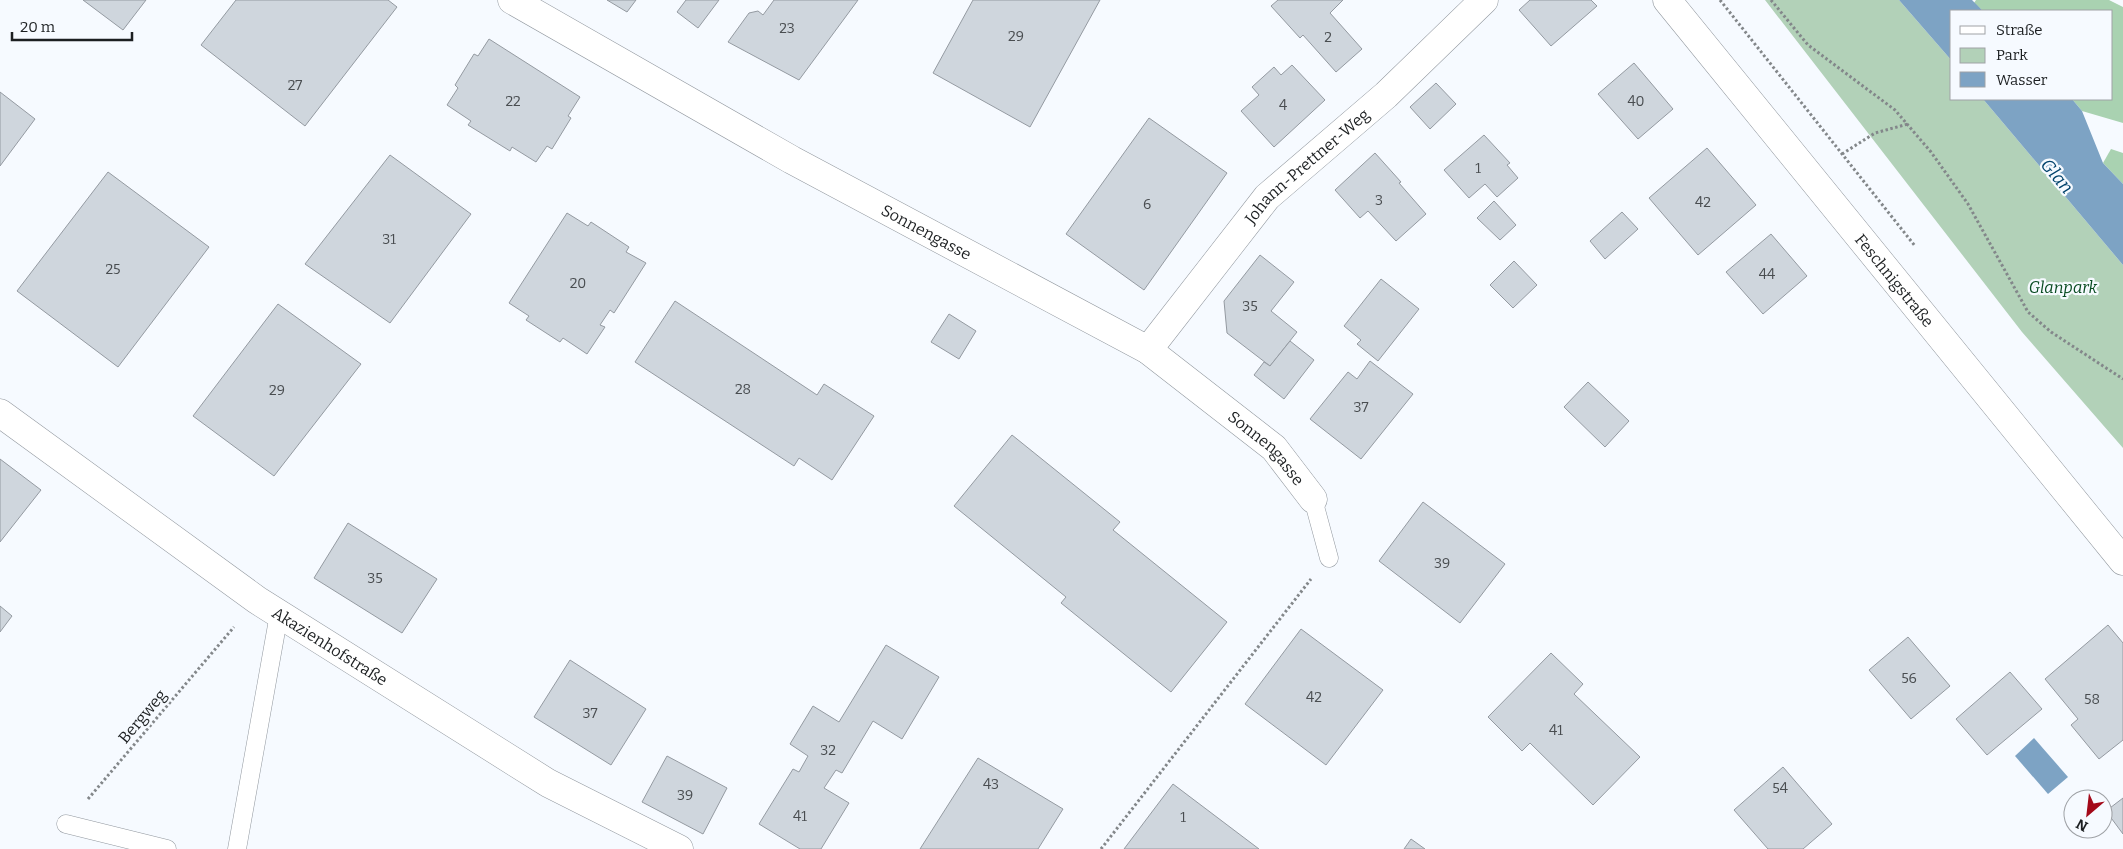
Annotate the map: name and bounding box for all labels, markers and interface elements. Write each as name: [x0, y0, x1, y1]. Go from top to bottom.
scale bar: [12, 10, 132, 42]
legend: [1950, 10, 2113, 100]
text: 20 m: [20, 18, 56, 36]
house number: 23: [779, 20, 795, 37]
text: Straße: [1996, 21, 2042, 39]
house number: 29: [1008, 28, 1024, 45]
house number: 2: [1324, 29, 1332, 46]
text: Park: [1996, 46, 2028, 64]
text: Wasser: [1996, 71, 2048, 89]
house number: 27: [288, 77, 302, 94]
house number: 22: [505, 93, 521, 110]
house number: 40: [1627, 93, 1645, 110]
house number: 4: [1279, 97, 1287, 114]
street label: Johann-Prettner-Weg: [1240, 105, 1373, 228]
water label: Glan: [2036, 154, 2078, 198]
house number: 1: [1475, 160, 1481, 177]
house number: 3: [1375, 192, 1383, 209]
house number: 42: [1695, 194, 1711, 211]
house number: 6: [1143, 196, 1151, 213]
street label: Sonnengasse: [878, 200, 975, 264]
street label: Feschnigstraße: [1851, 230, 1938, 331]
house number: 31: [382, 231, 396, 248]
house number: 25: [105, 261, 121, 278]
house number: 44: [1759, 266, 1775, 283]
house number: 20: [570, 275, 586, 292]
park label: Glanpark: [2029, 278, 2098, 297]
house number: 35: [1242, 298, 1258, 315]
house number: 28: [735, 381, 751, 398]
house number: 29: [269, 382, 285, 399]
house number: 37: [1353, 399, 1369, 416]
street label: Sonnengasse: [1224, 407, 1308, 489]
house number: 39: [1434, 555, 1450, 572]
house number: 35: [367, 570, 383, 587]
street label: Akazienhofstraße: [269, 603, 391, 690]
house number: 56: [1901, 670, 1917, 687]
street label: Bergweg: [114, 685, 170, 747]
house number: 42: [1306, 689, 1322, 706]
house number: 58: [2084, 691, 2100, 708]
house number: 37: [582, 705, 598, 722]
house number: 41: [1549, 722, 1563, 739]
house number: 32: [820, 742, 836, 759]
house number: 43: [983, 776, 999, 793]
house number: 54: [1772, 780, 1788, 797]
house number: 39: [677, 787, 693, 804]
north arrow: [2063, 789, 2113, 839]
house number: 41: [793, 808, 807, 825]
house number: 1: [1180, 809, 1186, 826]
text: N: [2073, 815, 2091, 835]

